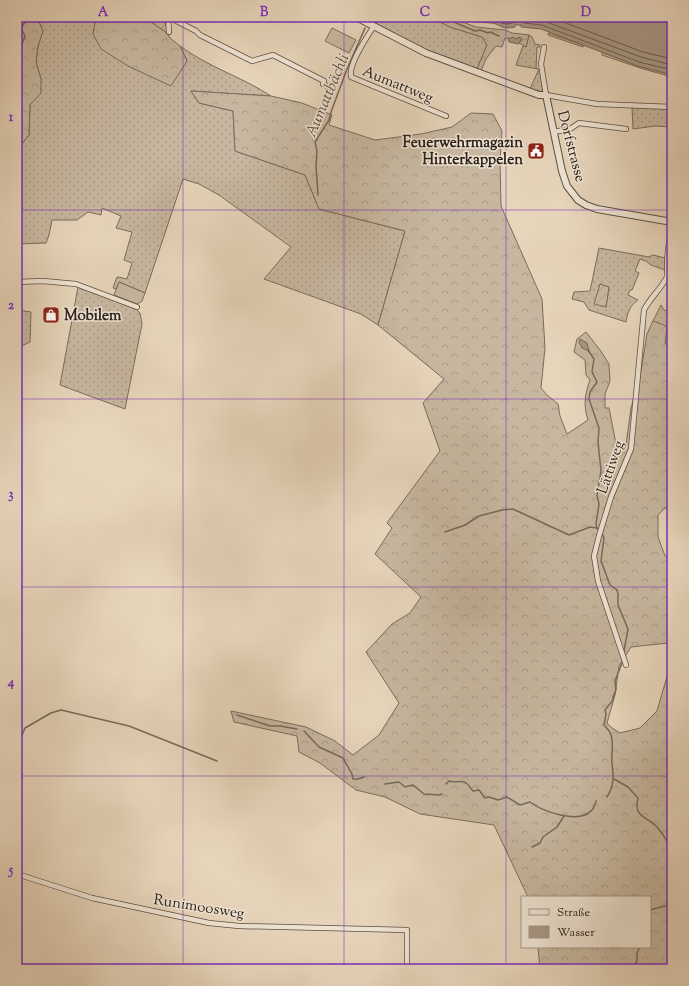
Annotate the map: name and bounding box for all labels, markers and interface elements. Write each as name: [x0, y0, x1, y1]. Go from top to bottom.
text: A: [98, 4, 109, 22]
text: B: [260, 4, 269, 22]
text: C: [420, 4, 430, 22]
text: D: [581, 4, 591, 22]
water label: Aumattbächli: [300, 51, 356, 141]
street label: Aumattweg: [359, 62, 436, 109]
street label: Dorfstrasse: [551, 108, 590, 184]
text: 1: [9, 109, 14, 127]
place label: Feuerwehrmagazin Hinterkappelen: [403, 133, 523, 171]
public building icon: Feuerwehrmagazin Hinterkappelen: [526, 141, 546, 161]
text: 2: [8, 297, 15, 315]
shop icon: Mobilem: [41, 305, 61, 325]
place label: Mobilem: [64, 306, 122, 327]
street label: Lättiweg: [592, 438, 630, 497]
text: 3: [8, 486, 14, 504]
text: 4: [7, 674, 15, 692]
text: 5: [8, 862, 14, 880]
street label: Runimoosweg: [152, 890, 246, 925]
legend: [521, 896, 651, 948]
text: Straße: [557, 904, 591, 922]
text: Wasser: [557, 924, 595, 942]

